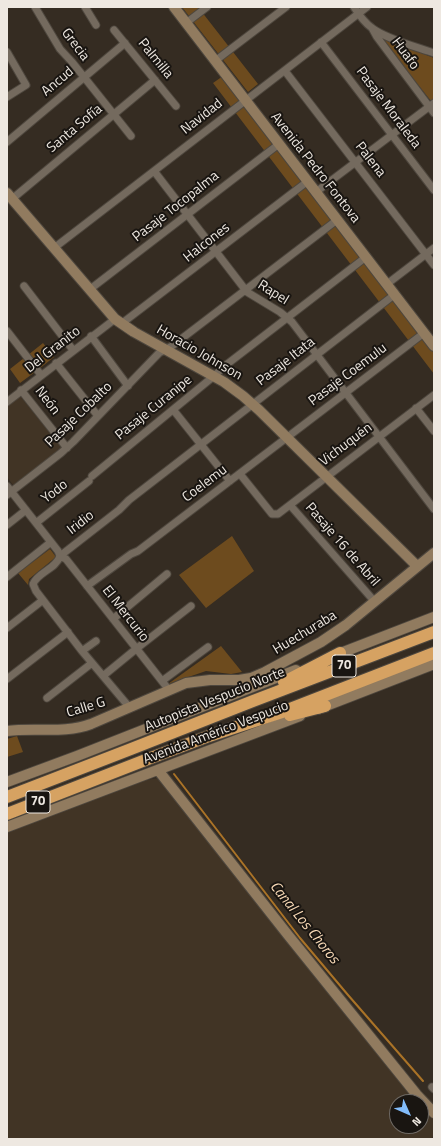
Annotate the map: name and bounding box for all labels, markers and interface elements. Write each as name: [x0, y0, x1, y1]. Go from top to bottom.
street label: Grecia: [57, 25, 93, 65]
street label: Huafo: [388, 35, 422, 73]
street label: Palmilla: [134, 36, 176, 82]
street label: Ancud: [39, 64, 77, 100]
street label: Pasaje Moraleda: [352, 64, 424, 152]
street label: Navidad: [178, 96, 226, 138]
street label: Santa Sofía: [44, 101, 106, 157]
street label: Avenida Pedro Fontova: [267, 109, 363, 227]
street label: Palena: [351, 139, 389, 181]
street label: Pasaje Tocopalma: [129, 168, 223, 246]
street label: Halcones: [180, 220, 234, 266]
street label: Rapel: [254, 277, 292, 309]
street label: Horacio Johnson: [153, 322, 245, 384]
street label: Del Granito: [22, 323, 84, 377]
street label: Pasaje Itata: [254, 334, 318, 390]
street label: Pasaje Coemulu: [306, 340, 390, 410]
street label: Pasaje Curanipe: [112, 372, 196, 444]
street label: Pasaje Cobalto: [42, 379, 116, 451]
street label: Neón: [31, 383, 63, 419]
street label: Vichuquén: [316, 420, 376, 470]
street label: Coelemu: [179, 462, 231, 506]
street label: Yodo: [39, 477, 71, 507]
street label: Pasaje 16 de Abril: [301, 500, 383, 590]
street label: Iridio: [64, 507, 98, 539]
street label: El Mercurio: [98, 583, 152, 645]
street label: Huechuraba: [270, 607, 340, 659]
road number: 70: [332, 655, 356, 677]
street label: Autopista Vespucio Norte: [143, 664, 287, 736]
street label: Calle G: [64, 694, 108, 722]
street label: Avenida Américo Vespucio: [141, 698, 291, 768]
road number: 70: [26, 791, 50, 813]
water label: Canal Los Choros: [265, 878, 343, 968]
north arrow: [389, 1094, 429, 1134]
text: N: [408, 1113, 425, 1130]

